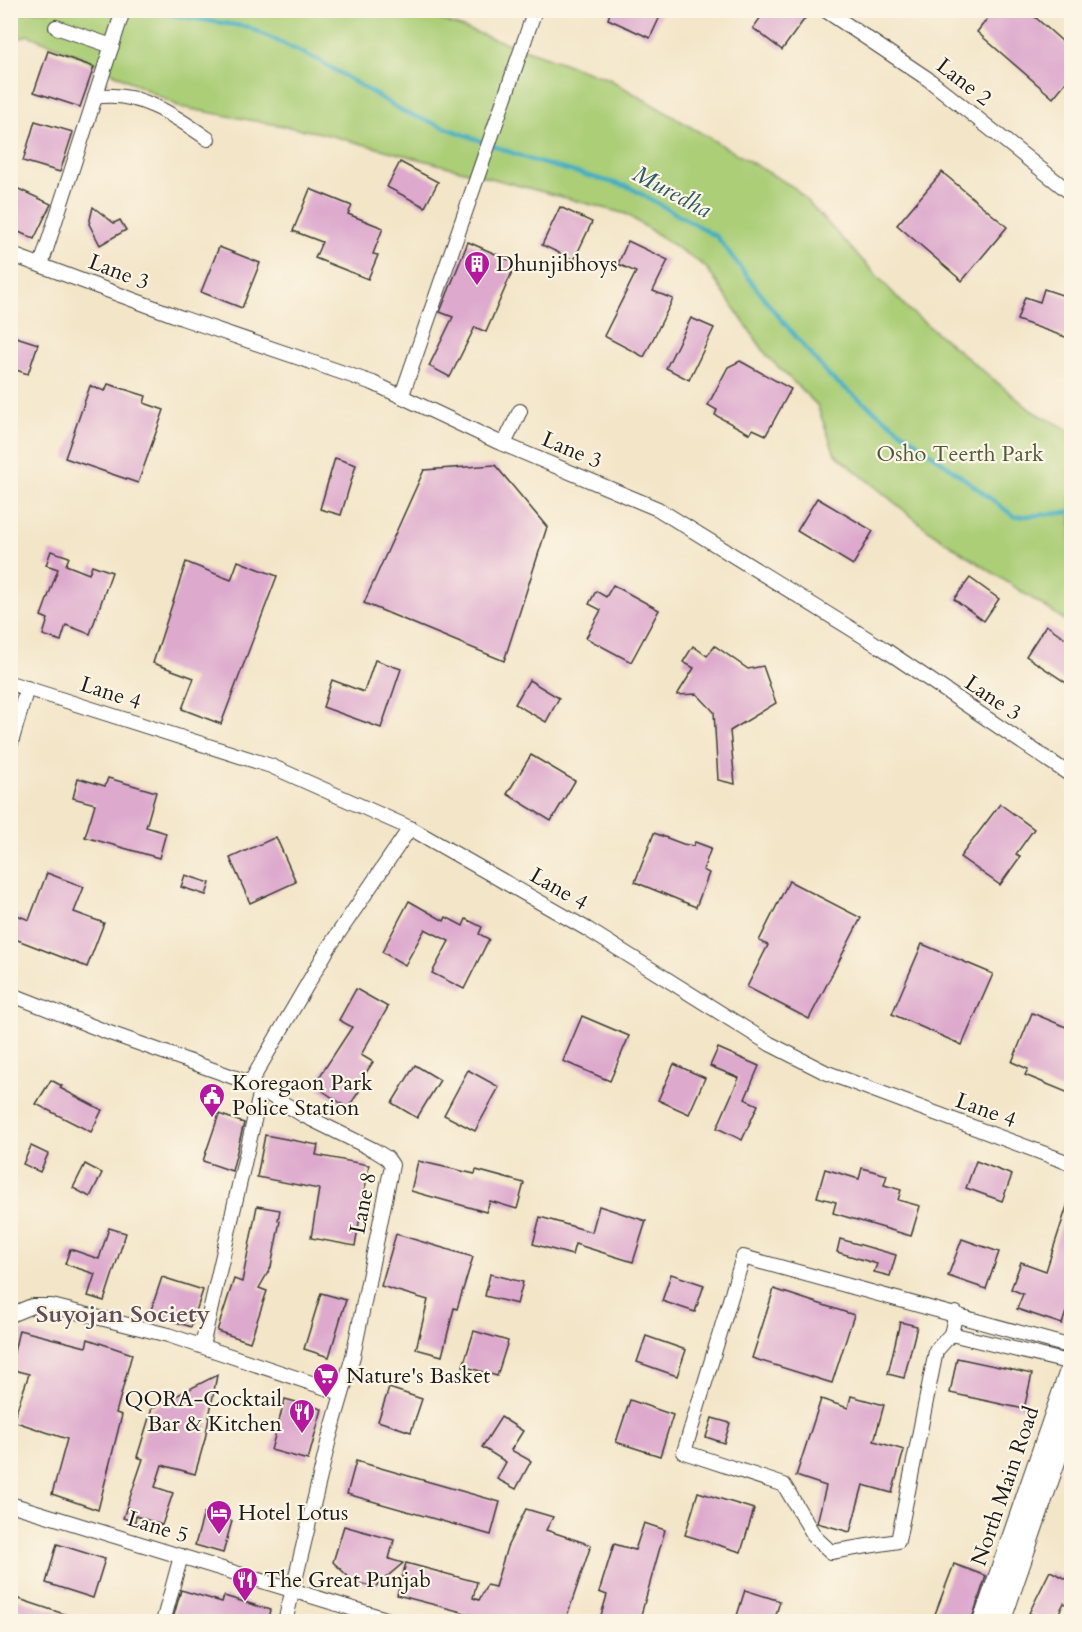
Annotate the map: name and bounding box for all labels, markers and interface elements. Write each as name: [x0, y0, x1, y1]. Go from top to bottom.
street label: Lane 2: [930, 51, 998, 113]
water label: Muredha: [627, 158, 717, 227]
street label: Lane 3: [84, 247, 154, 297]
building icon: Dhunjibhoys: [462, 249, 492, 287]
place label: Dhunjibhoys: [496, 249, 618, 279]
street label: Lane 3: [537, 424, 607, 476]
park label: Osho Teerth Park: [876, 439, 1044, 469]
street label: Lane 3: [959, 668, 1027, 728]
street label: Lane 4: [77, 669, 145, 717]
street label: Lane 4: [524, 860, 594, 918]
place label: Koregaon Park Police Station: [232, 1068, 373, 1123]
public building icon: Koregaon Park Police Station: [197, 1081, 227, 1119]
street label: Lane 4: [952, 1085, 1020, 1135]
street label: Lane 8: [342, 1169, 384, 1237]
district label: Suyojan Society: [36, 1298, 211, 1331]
supermarket icon: Nature's Basket: [311, 1361, 341, 1399]
place label: Nature's Basket: [346, 1361, 490, 1391]
place label: QORA-Cocktail Bar & Kitchen: [125, 1384, 282, 1439]
restaurant icon: QORA-Cocktail Bar & Kitchen: [287, 1397, 317, 1435]
street label: North Main Road: [964, 1402, 1046, 1570]
hotel icon: Hotel Lotus: [204, 1498, 234, 1536]
place label: Hotel Lotus: [238, 1498, 348, 1528]
street label: Lane 5: [124, 1504, 192, 1550]
restaurant icon: The Great Punjab: [230, 1565, 260, 1603]
place label: The Great Punjab: [264, 1565, 431, 1595]

